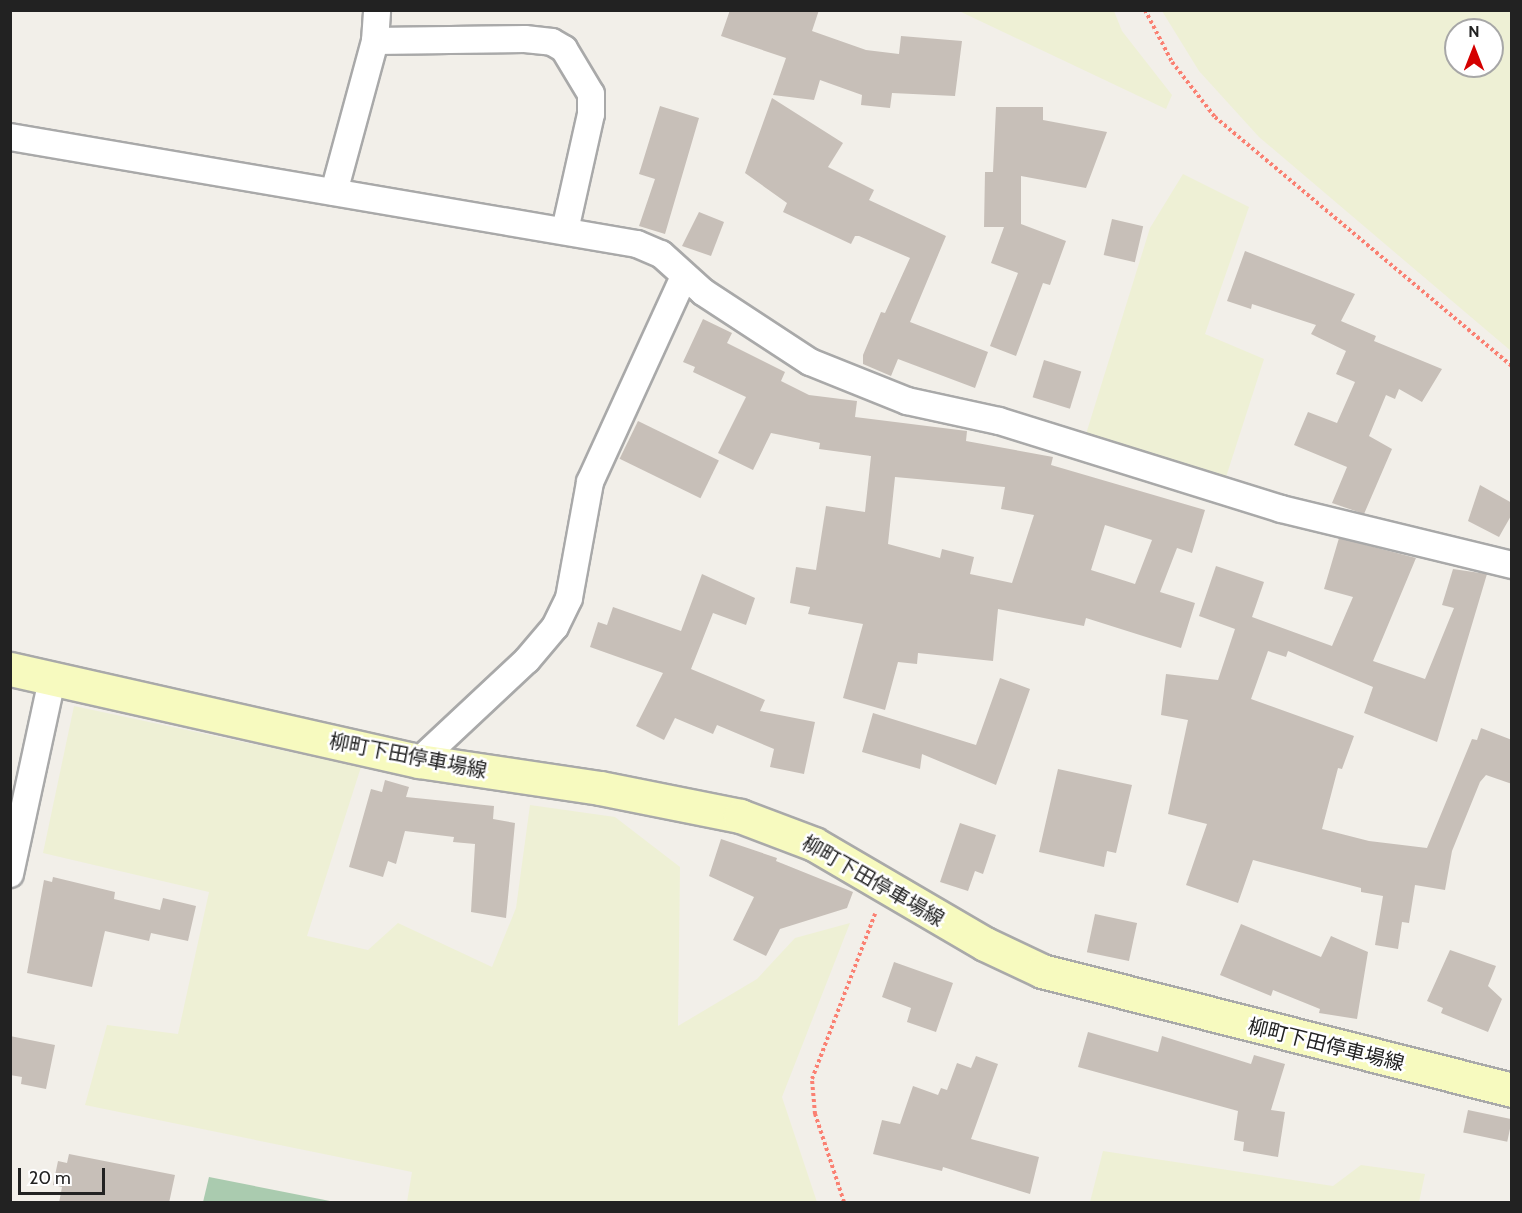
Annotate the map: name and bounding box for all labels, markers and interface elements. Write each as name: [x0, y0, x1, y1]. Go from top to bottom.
north arrow: [1444, 18, 1504, 78]
text: N: [1468, 22, 1480, 41]
street label: 柳町下田停車場線: [327, 729, 489, 783]
street label: 柳町下田停車場線: [798, 831, 948, 931]
street label: 柳町下田停車場線: [1245, 1014, 1407, 1076]
scale bar: [21, 1156, 108, 1194]
text: 20 m: [29, 1167, 71, 1189]

